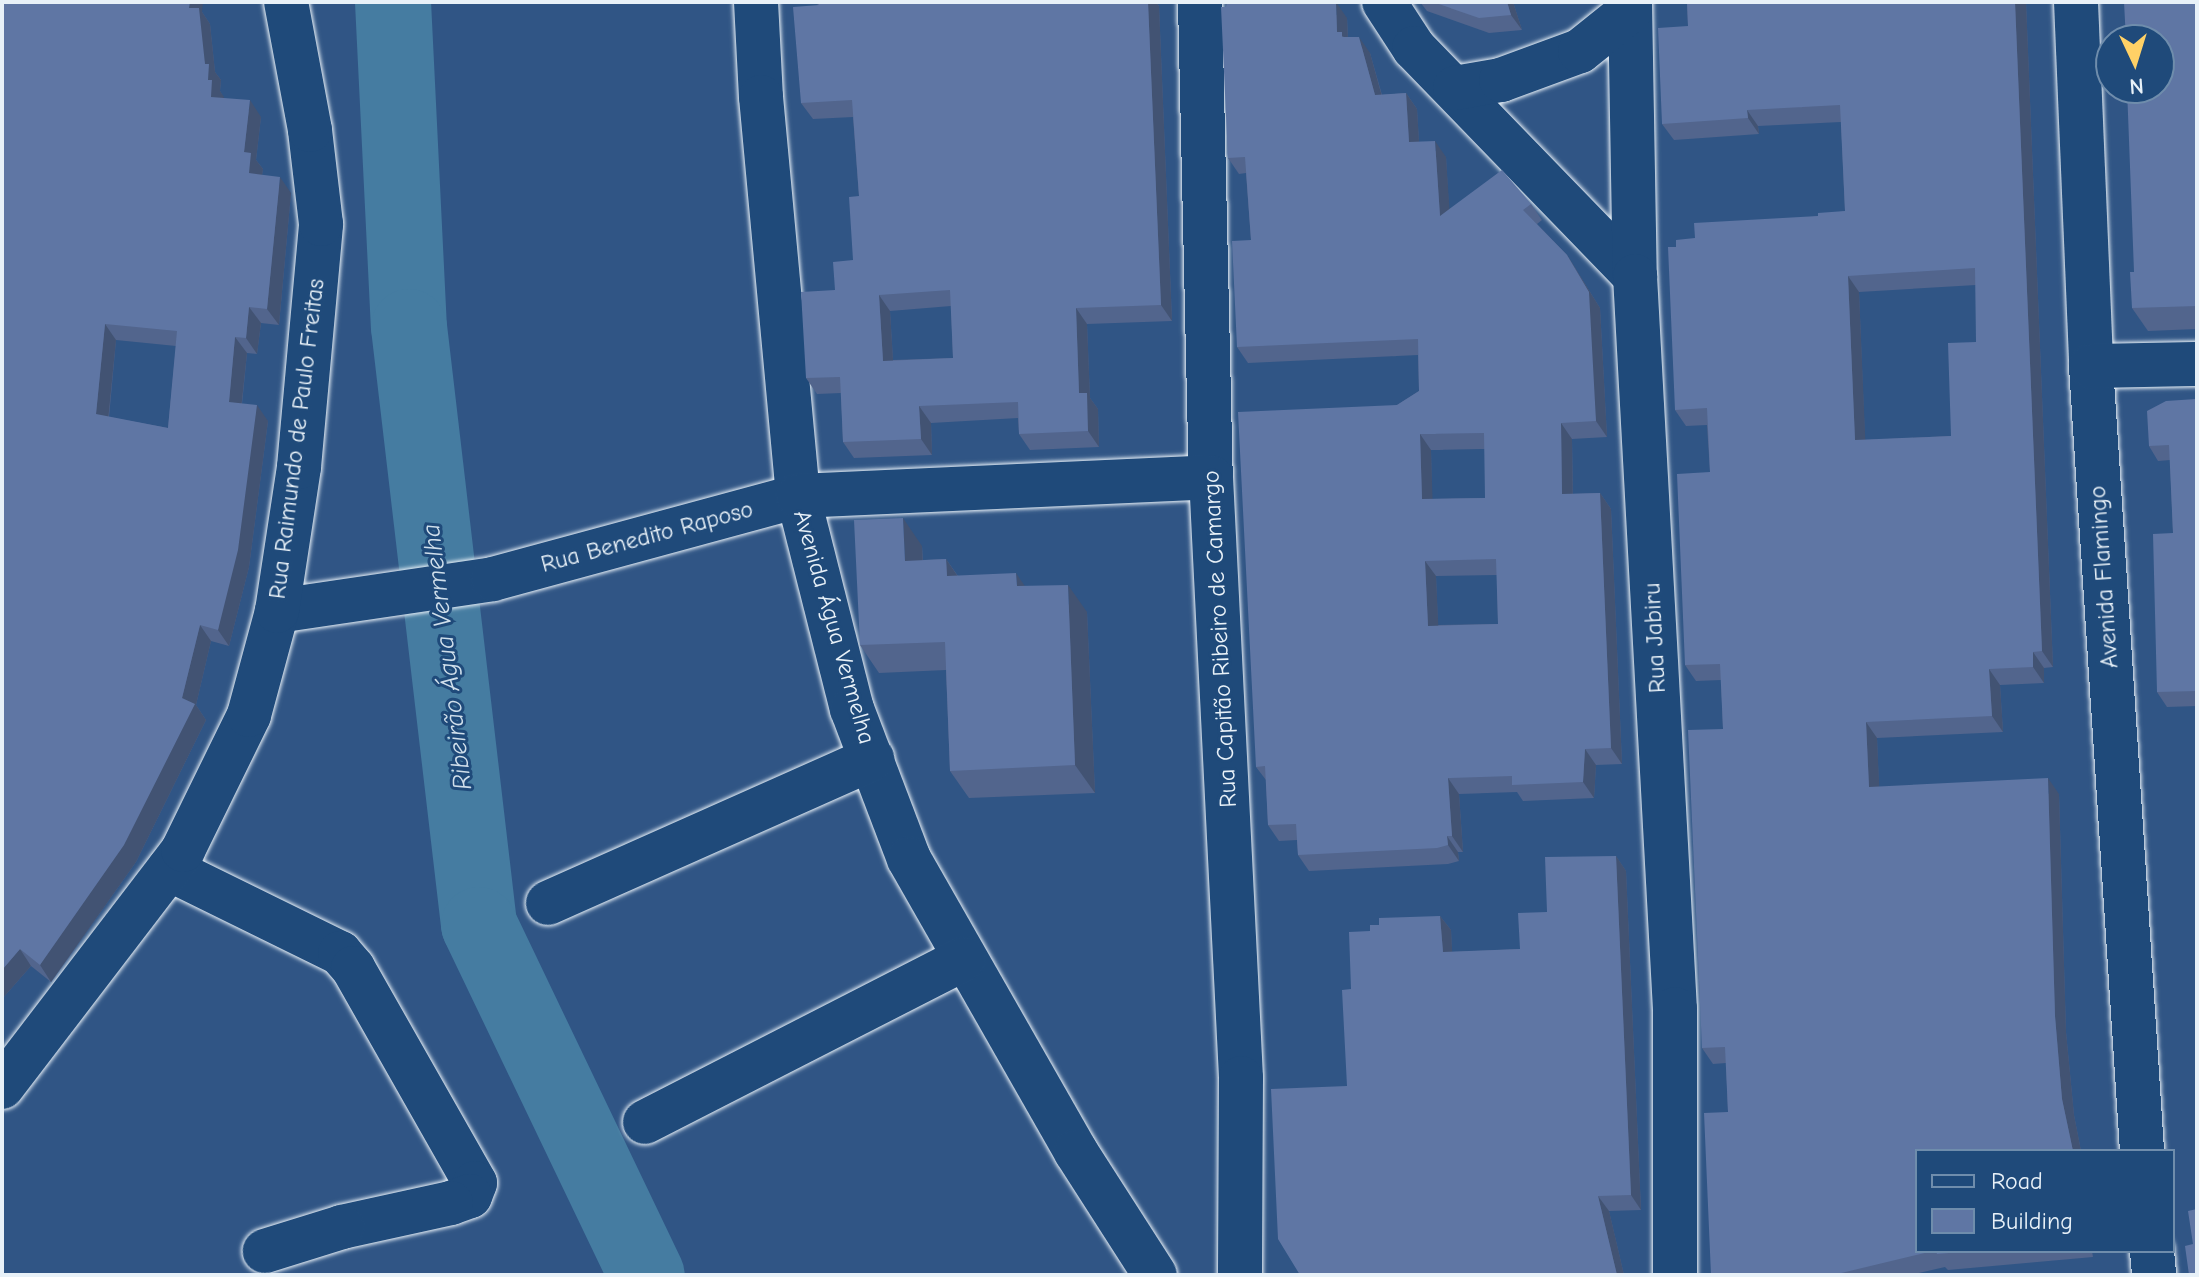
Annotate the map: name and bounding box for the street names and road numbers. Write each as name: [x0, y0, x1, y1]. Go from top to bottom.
street label: Rua Raimundo de Paulo Freitas: [263, 277, 331, 601]
street label: Rua Capitão Ribeiro de Camargo: [1197, 470, 1243, 808]
street label: Avenida Flamingo: [2083, 485, 2125, 669]
street label: Rua Benedito Raposo: [538, 495, 756, 579]
street label: Avenida Água Vermelha: [787, 507, 881, 747]
street label: Rua Jabiru: [1638, 582, 1672, 694]

